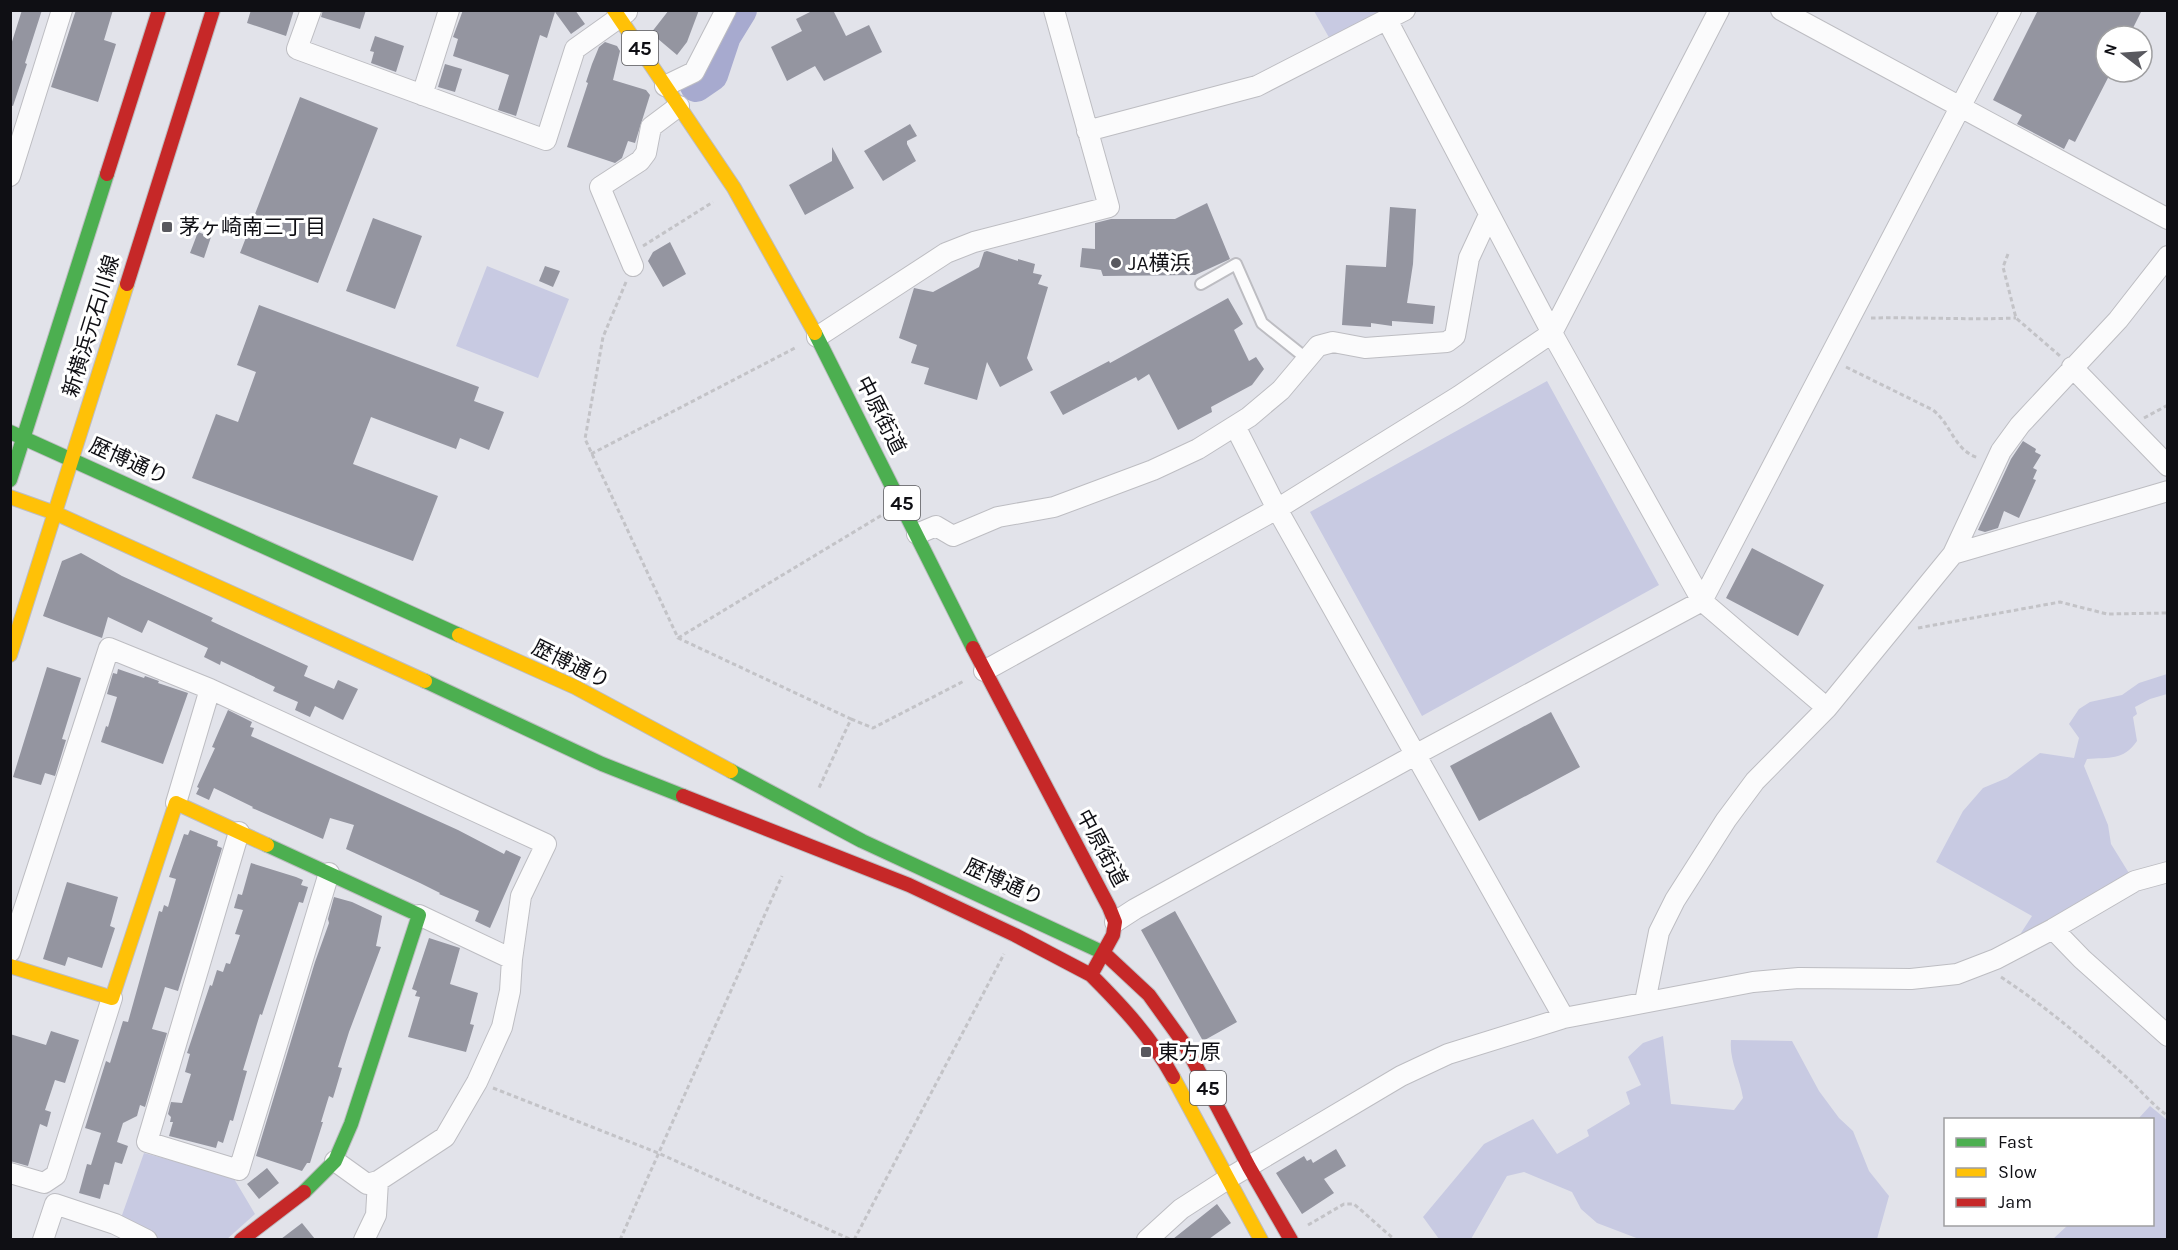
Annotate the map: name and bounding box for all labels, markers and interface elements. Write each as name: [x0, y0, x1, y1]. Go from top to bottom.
north arrow: [2094, 24, 2154, 84]
road number: 45: [622, 31, 658, 65]
text: N: [2099, 41, 2121, 58]
place label: 茅ヶ崎南三丁目: [179, 215, 326, 239]
marker: 茅ヶ崎南三丁目: [160, 220, 174, 234]
place label: JA横浜: [1128, 251, 1191, 275]
street label: 新横浜元石川線: [58, 252, 124, 400]
marker: JA横浜: [1109, 256, 1123, 270]
street label: 中原街道: [851, 372, 911, 458]
street label: 歴博通り: [86, 433, 172, 489]
road number: 45: [884, 486, 920, 520]
street label: 歴博通り: [528, 635, 614, 693]
street label: 中原街道: [1072, 805, 1132, 891]
street label: 歴博通り: [961, 854, 1047, 910]
place label: 東方原: [1158, 1040, 1221, 1064]
marker: 東方原: [1139, 1045, 1153, 1059]
road number: 45: [1190, 1071, 1226, 1105]
legend: [1944, 1118, 2154, 1226]
text: Fast: [1998, 1131, 2033, 1153]
text: Slow: [1998, 1161, 2037, 1183]
text: Jam: [1998, 1191, 2032, 1213]

